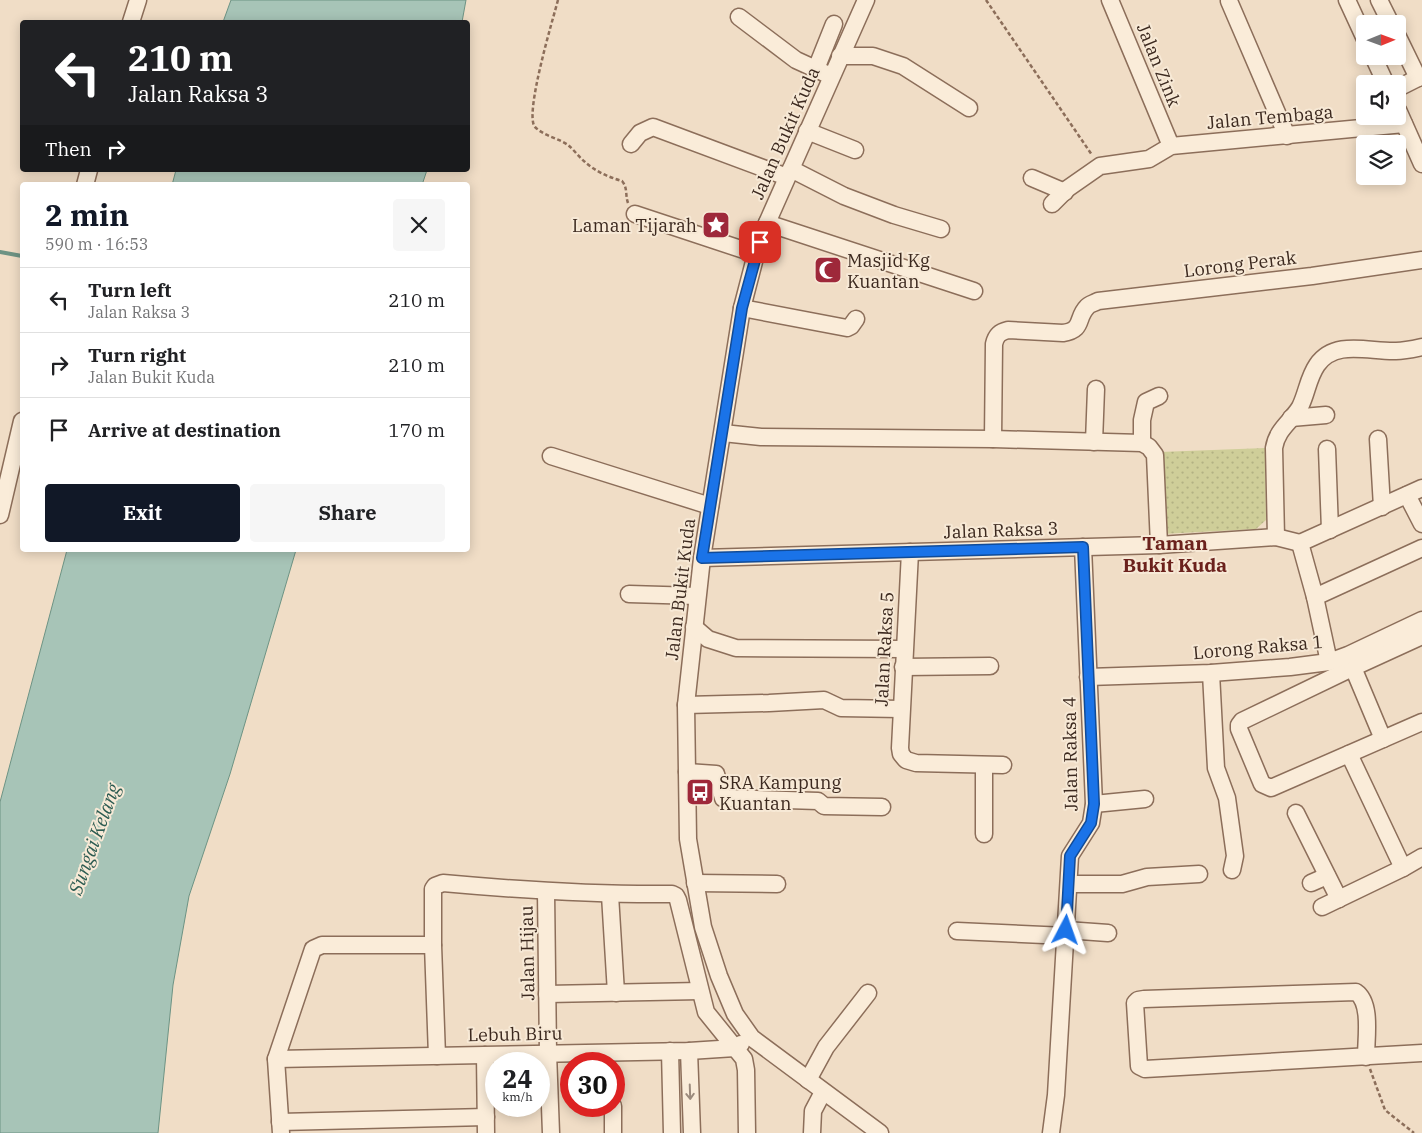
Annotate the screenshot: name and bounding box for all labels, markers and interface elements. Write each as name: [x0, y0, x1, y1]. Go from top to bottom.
north arrow: [1356, 15, 1406, 65]
map controls: [1356, 15, 1406, 185]
street label: Jalan Zink: [1132, 20, 1186, 111]
text: 210 m: [128, 35, 233, 81]
icon: left: [45, 40, 110, 105]
street label: Jalan Bukit Kuda: [745, 63, 825, 203]
button: sound: [1356, 75, 1406, 125]
text: Jalan Raksa 3: [128, 79, 268, 108]
street label: Jalan Tembaga: [1206, 100, 1334, 134]
icon: right: [102, 135, 130, 163]
button: layers: [1356, 135, 1406, 185]
text: Then: [45, 137, 92, 161]
text: 2 min: [45, 195, 129, 234]
button: close: [393, 199, 445, 251]
place icon: Laman Tijarah: [701, 210, 731, 240]
place label: Laman Tijarah: [572, 214, 697, 237]
pin: [739, 221, 781, 263]
icon: arrive: [746, 228, 774, 256]
text: 590 m · 16:53: [45, 234, 148, 254]
street label: Lorong Perak: [1182, 246, 1298, 282]
place label: Masjid Kg Kuantan: [847, 249, 930, 293]
mosque icon: Masjid Kg Kuantan: [813, 255, 843, 285]
text: Turn left: [88, 278, 171, 302]
icon: left: [45, 286, 73, 314]
text: 210 m: [388, 288, 445, 312]
text: Jalan Raksa 3: [88, 302, 190, 322]
text: Turn right: [88, 343, 186, 367]
icon: right: [45, 351, 73, 379]
text: 210 m: [388, 353, 445, 377]
text: Jalan Bukit Kuda: [88, 367, 215, 387]
icon: arrive: [45, 416, 73, 444]
text: Arrive at destination: [88, 418, 281, 442]
text: 170 m: [388, 418, 445, 442]
button: Exit: [45, 484, 240, 542]
button: Share: [250, 484, 445, 542]
street label: Jalan Bukit Kuda: [660, 517, 700, 661]
street label: Jalan Raksa 3: [943, 517, 1059, 543]
district label: Taman Bukit Kuda: [1123, 531, 1227, 577]
street label: Jalan Raksa 5: [870, 591, 898, 707]
street label: Lorong Raksa 1: [1192, 630, 1324, 664]
street label: Jalan Raksa 4: [1057, 696, 1083, 812]
place label: SRA Kampung Kuantan: [719, 771, 841, 815]
bus stop icon: SRA Kampung Kuantan: [685, 777, 715, 807]
water label: Sungai Kelang: [62, 779, 126, 899]
position arrow: [1039, 903, 1091, 955]
street label: Jalan Hijau: [515, 905, 539, 1001]
street label: Lebuh Biru: [467, 1022, 563, 1046]
speed limit sign: 30: [560, 1052, 625, 1117]
text: 24: [502, 1062, 533, 1095]
one-way arrow: [686, 1084, 695, 1100]
text: km/h: [502, 1089, 533, 1104]

